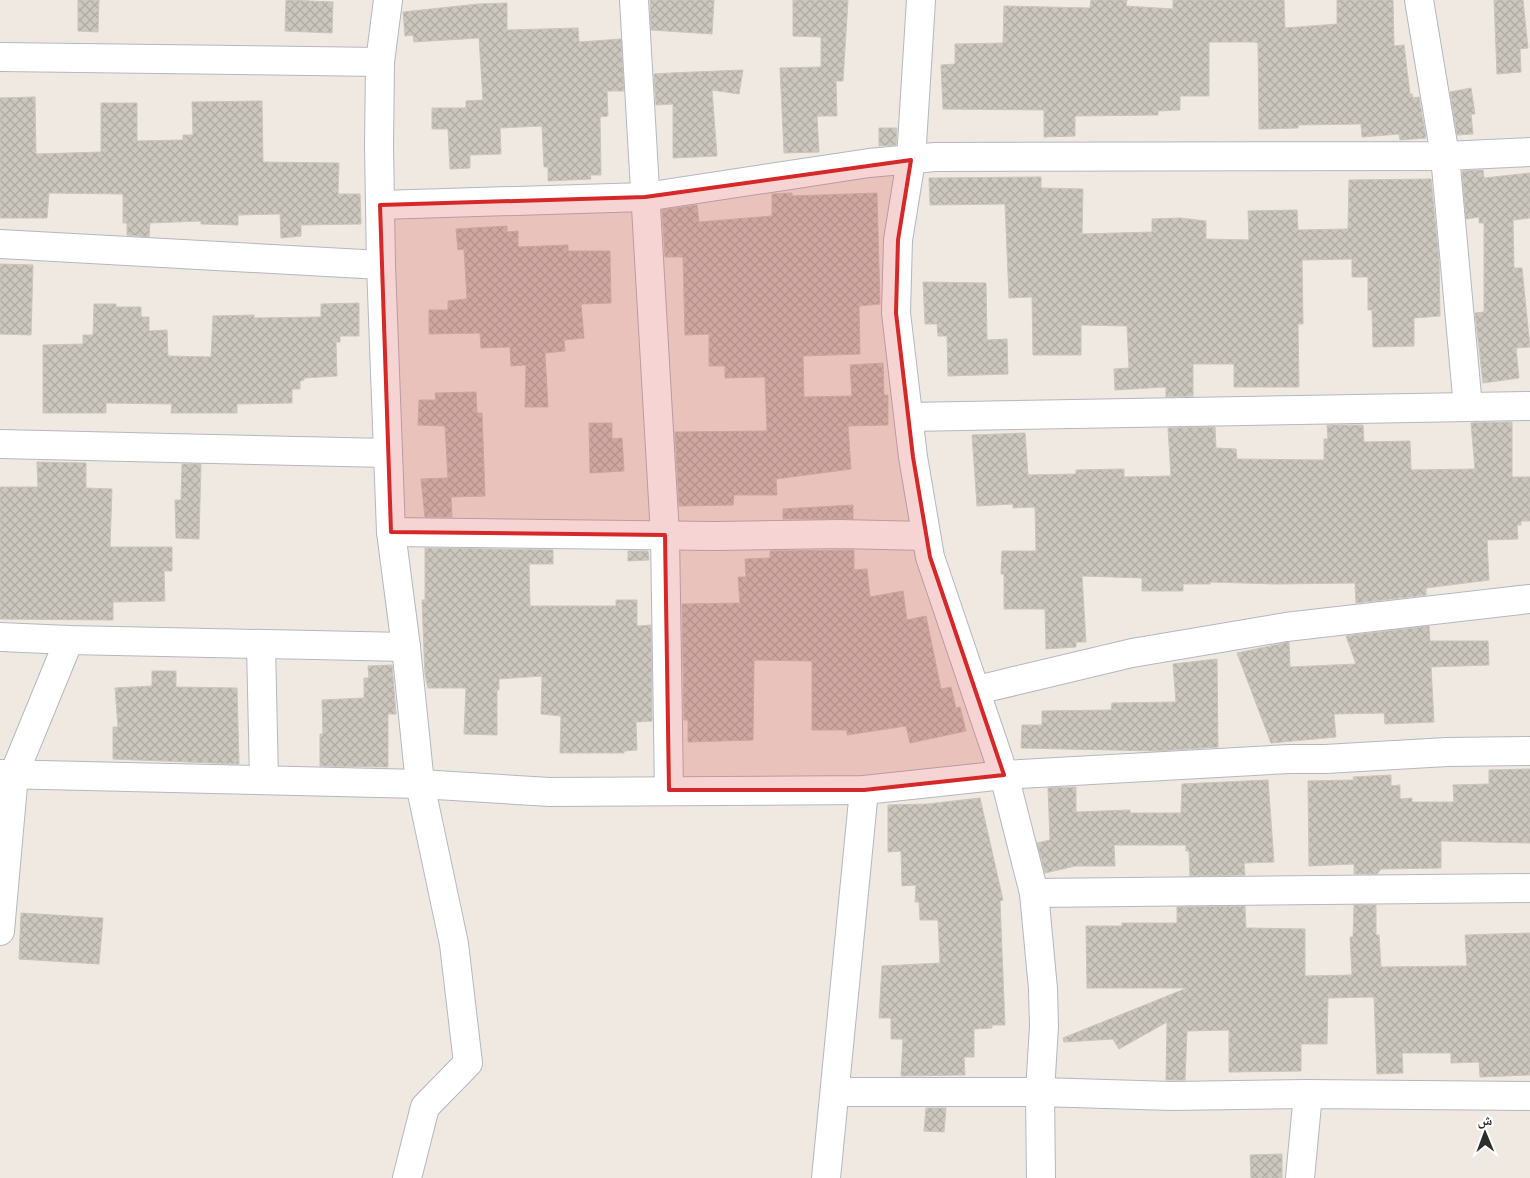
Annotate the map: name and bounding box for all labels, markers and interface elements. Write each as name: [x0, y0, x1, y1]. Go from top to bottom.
north arrow: [1460, 1108, 1510, 1158]
text: ش: [1477, 1111, 1492, 1129]

